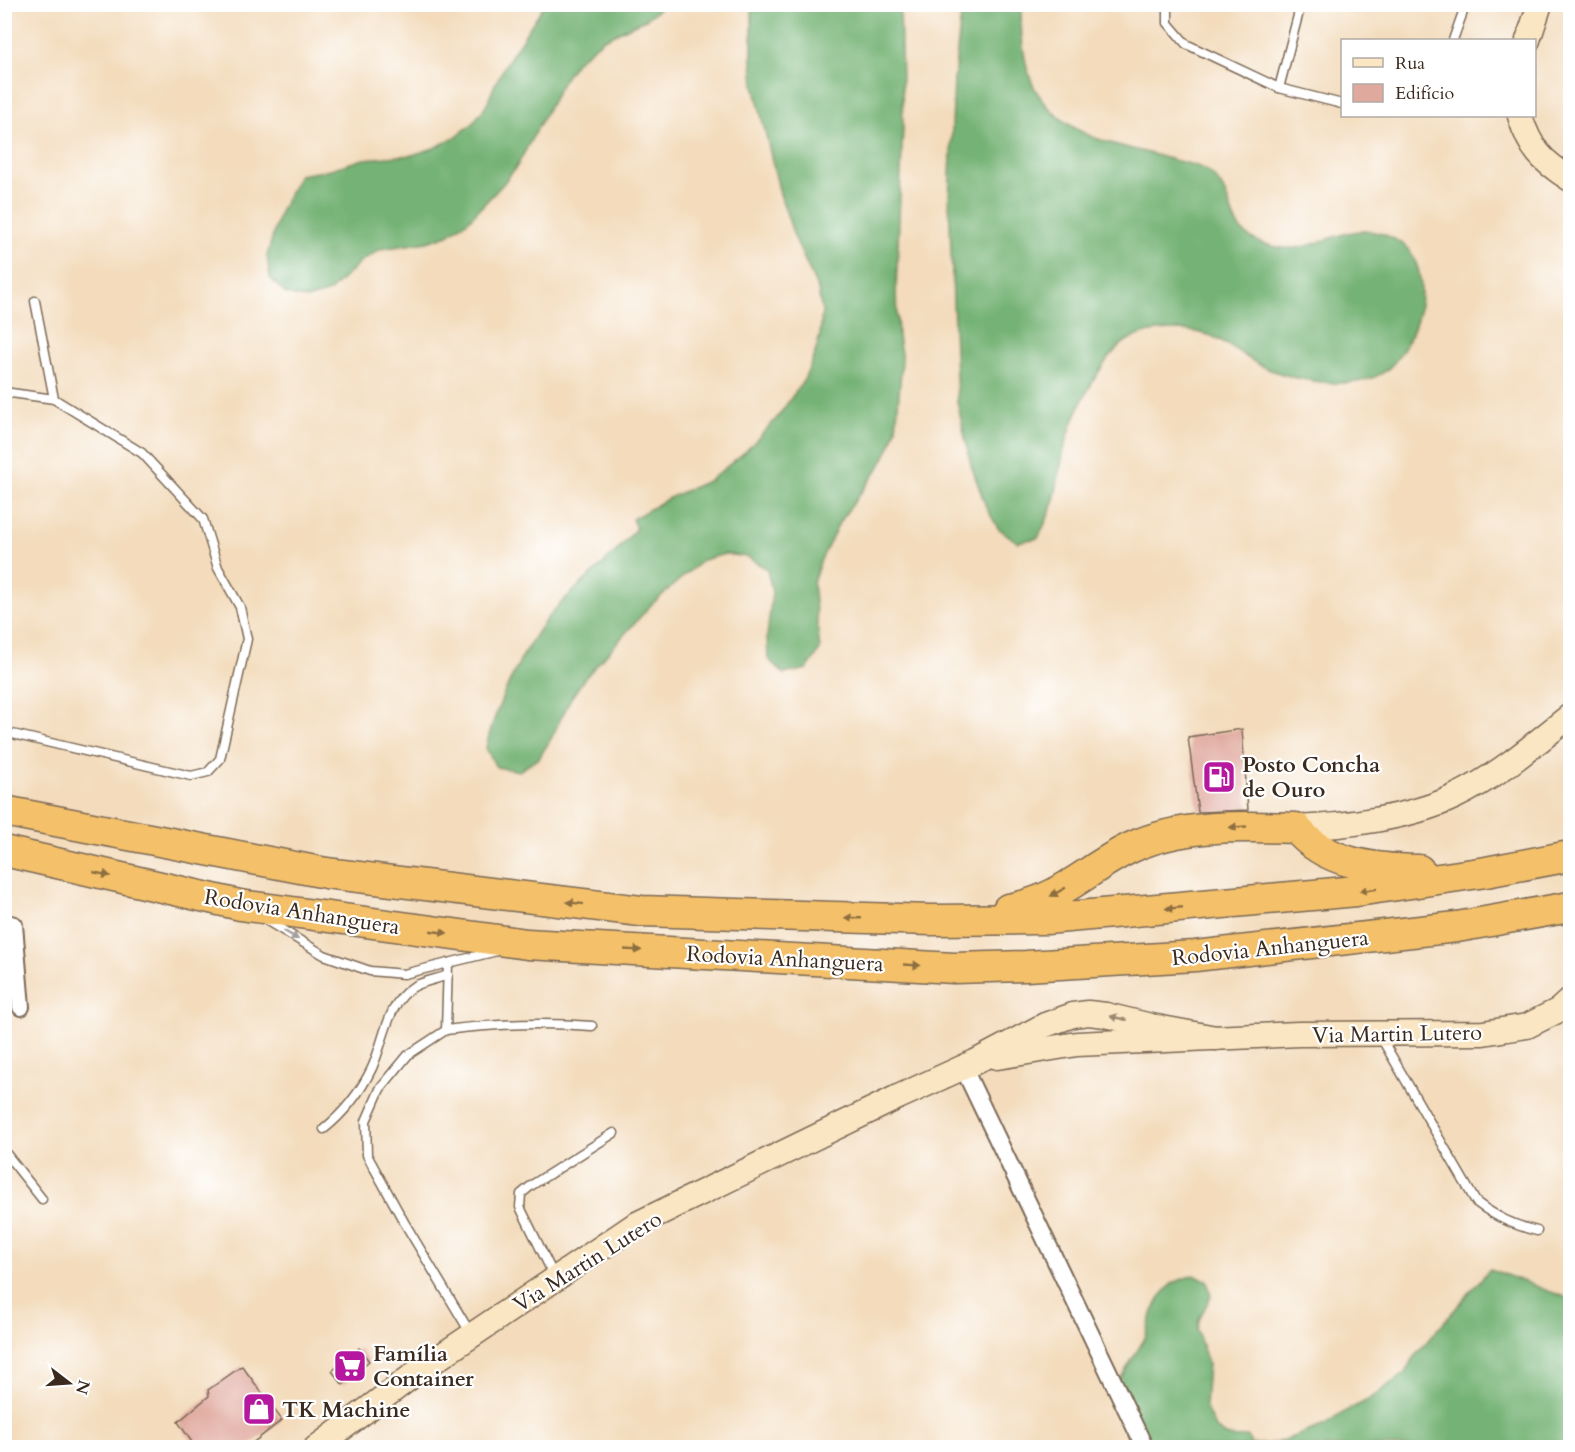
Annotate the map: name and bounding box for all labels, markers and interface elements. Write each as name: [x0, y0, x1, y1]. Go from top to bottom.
legend: [1341, 39, 1536, 117]
text: Rua: [1395, 51, 1425, 76]
text: Edifício: [1395, 81, 1455, 106]
place label: Posto Concha de Ouro: [1242, 750, 1380, 805]
fuel station icon: Posto Concha de Ouro: [1201, 759, 1237, 795]
one-way arrow: [1228, 823, 1247, 832]
one-way arrow: [93, 869, 112, 879]
street label: Rodovia Anhanguera: [202, 882, 402, 942]
one-way arrow: [1358, 885, 1377, 894]
one-way arrow: [1049, 887, 1066, 897]
one-way arrow: [565, 898, 584, 908]
one-way arrow: [1164, 903, 1183, 913]
one-way arrow: [844, 913, 863, 922]
street label: Rodovia Anhanguera: [1170, 923, 1370, 973]
one-way arrow: [430, 928, 449, 937]
one-way arrow: [283, 930, 300, 940]
street label: Rodovia Anhanguera: [685, 939, 885, 979]
one-way arrow: [623, 945, 642, 955]
one-way arrow: [902, 961, 921, 970]
one-way arrow: [1109, 1012, 1127, 1022]
street label: Via Martin Lutero: [1312, 1018, 1482, 1050]
street label: Via Martin Lutero: [508, 1204, 668, 1320]
place label: Família Container: [373, 1339, 474, 1394]
supermarket icon: Família Container: [332, 1348, 368, 1384]
north arrow: [39, 1353, 99, 1413]
text: N: [70, 1377, 95, 1397]
shop icon: TK Machine: [241, 1391, 277, 1427]
place label: TK Machine: [282, 1395, 411, 1425]

